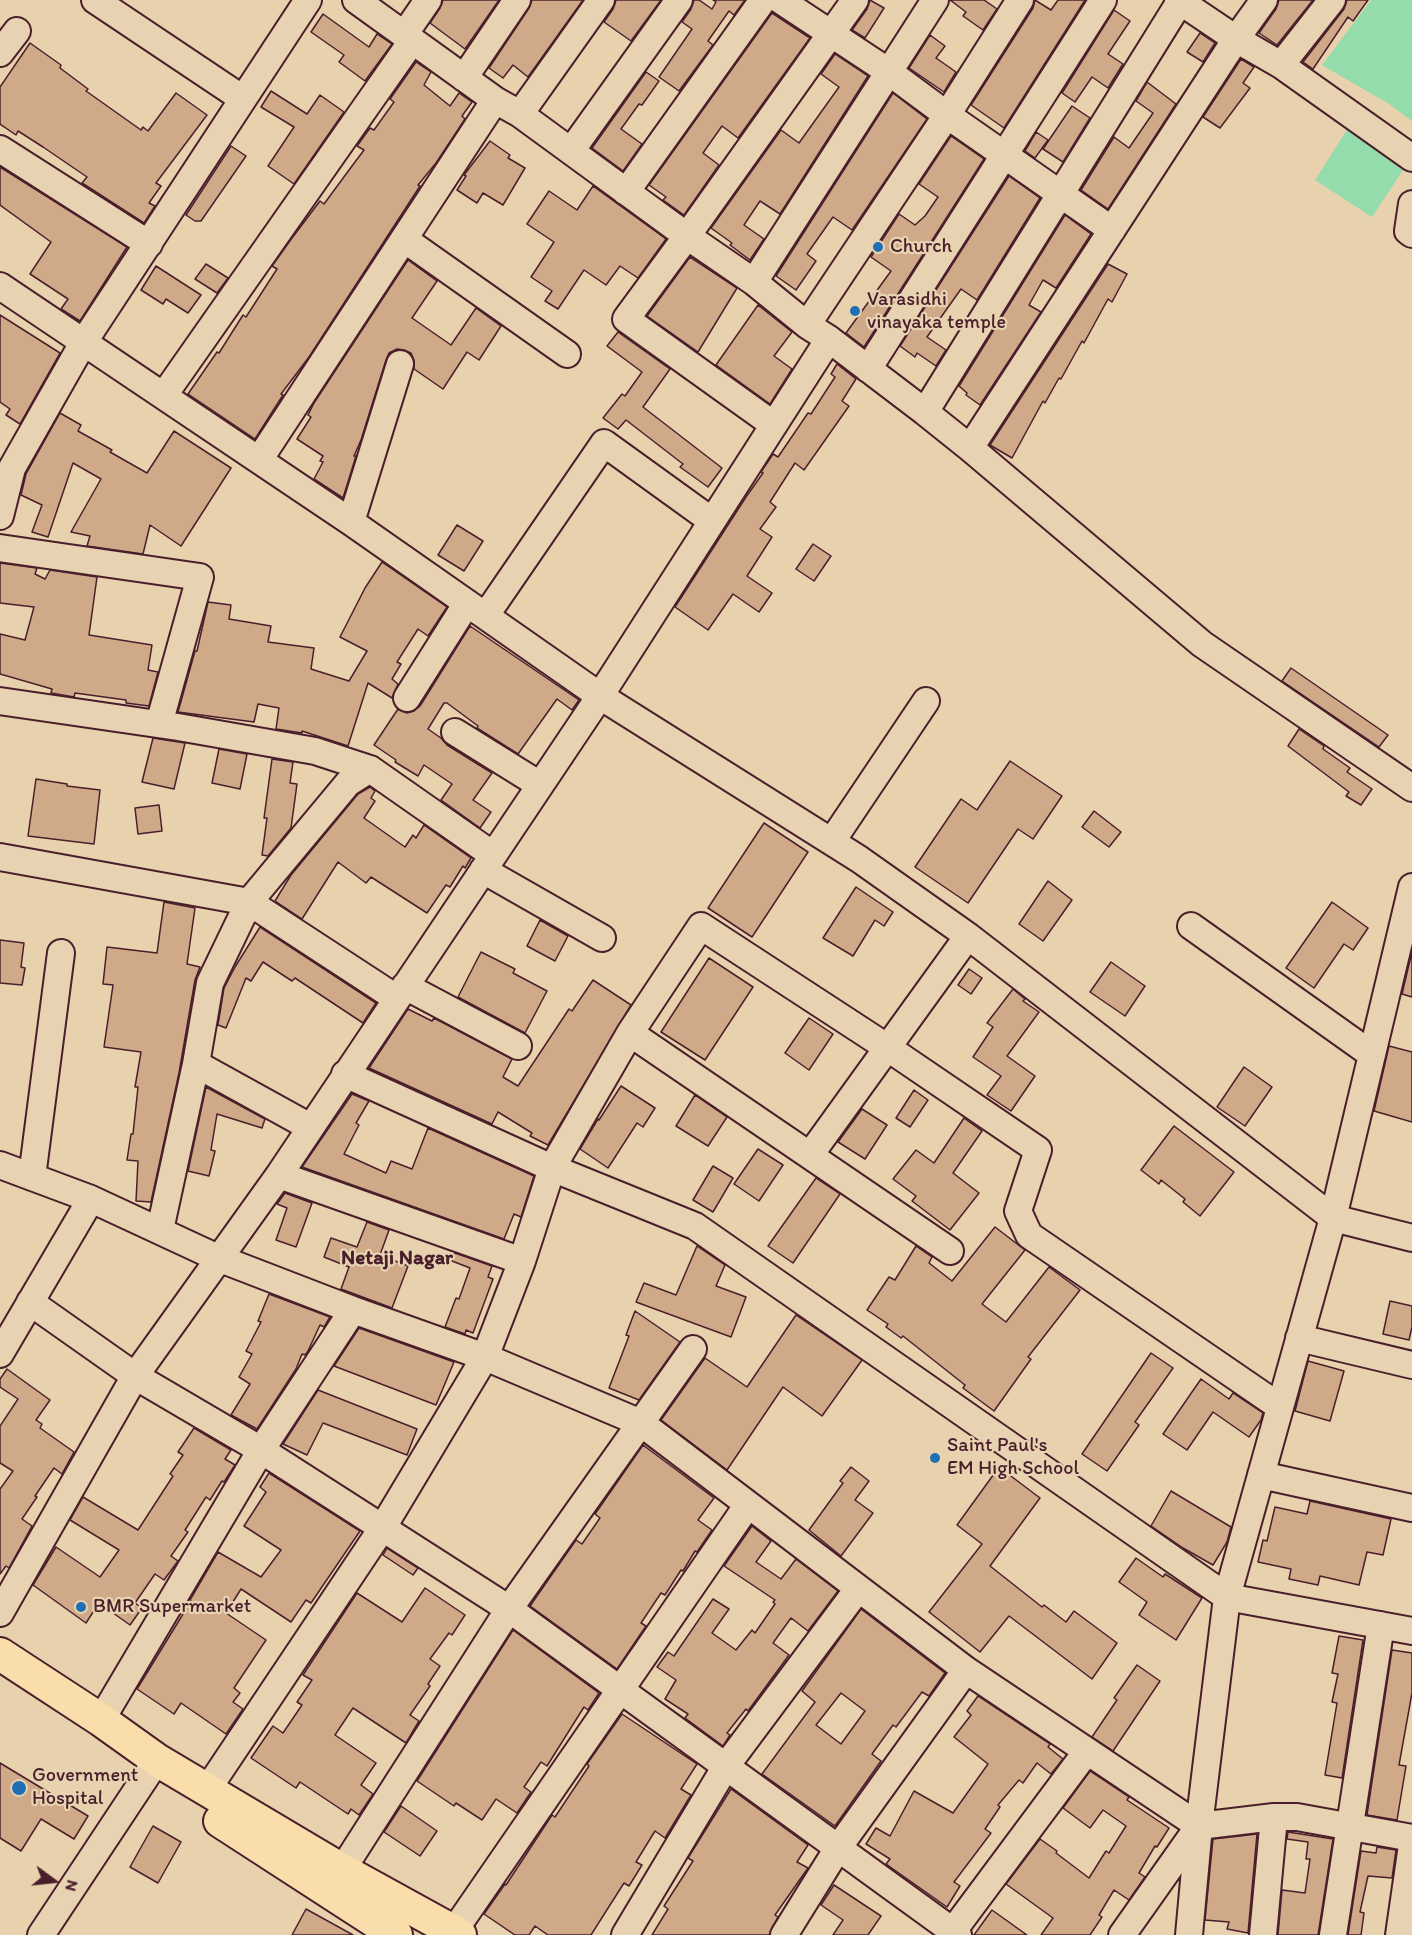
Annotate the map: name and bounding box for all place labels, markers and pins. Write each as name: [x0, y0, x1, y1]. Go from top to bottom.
place label: Church: [890, 235, 952, 259]
marker: Church: [871, 240, 885, 254]
place label: Varasidhi vinayaka temple: [867, 288, 1006, 335]
marker: Varasidhi vinayaka temple: [848, 304, 862, 318]
place label: Saint Paul's EM High School: [947, 1434, 1079, 1481]
marker: Saint Paul's EM High School: [928, 1451, 942, 1465]
place label: BMR Supermarket: [93, 1595, 251, 1619]
marker: BMR Supermarket: [74, 1600, 88, 1614]
place label: Government Hospital: [32, 1764, 138, 1811]
marker: Government Hospital: [10, 1779, 28, 1797]

